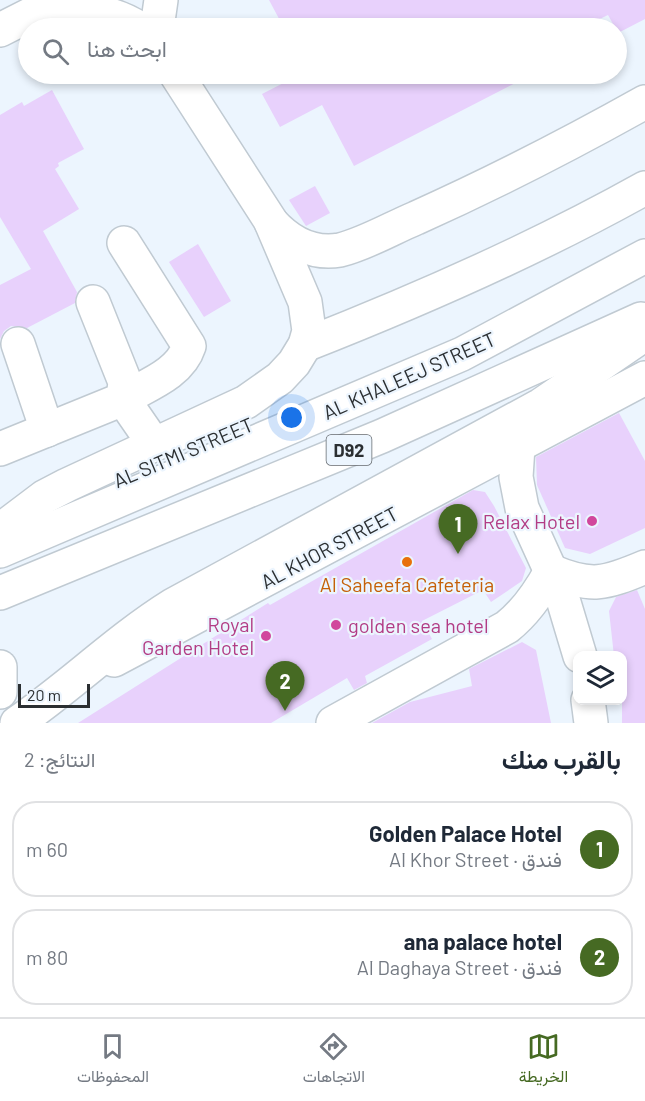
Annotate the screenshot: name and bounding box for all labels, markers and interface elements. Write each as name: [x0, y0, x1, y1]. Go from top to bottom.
search box: [18, 18, 627, 84]
icon: search: [39, 35, 72, 68]
text: ابحث هنا: [87, 35, 167, 61]
street label: AL KHALEEJ STREET: [319, 326, 499, 424]
your location: [277, 403, 306, 432]
street label: AL SITMI STREET: [109, 412, 257, 492]
road number: D92: [326, 435, 372, 465]
street label: AL KHOR STREET: [256, 501, 402, 593]
pin: 1: [438, 504, 478, 554]
place label: Relax Hotel: [483, 509, 580, 533]
marker: Relax Hotel: [585, 514, 599, 528]
marker: Al Saheefa Cafeteria: [400, 555, 414, 569]
place label: Al Saheefa Cafeteria: [320, 572, 494, 596]
place label: Royal Garden Hotel: [142, 612, 254, 659]
place label: golden sea hotel: [348, 613, 489, 637]
marker: golden sea hotel: [329, 618, 343, 632]
marker: Royal Garden Hotel: [259, 629, 273, 643]
map controls: [573, 651, 627, 705]
button: layers: [573, 651, 627, 705]
pin: 2: [266, 662, 304, 711]
scale bar: [18, 681, 90, 708]
text: 20 m: [27, 685, 61, 704]
text: بالقرب منك: [502, 743, 621, 774]
text: النتائج: 2: [24, 747, 95, 771]
text: Golden Palace Hotel: [369, 820, 562, 846]
text: 60 m: [26, 837, 68, 861]
text: 1: [596, 837, 603, 861]
text: فندق · Al Khor Street: [389, 847, 562, 871]
text: ana palace hotel: [404, 928, 562, 954]
text: 80 m: [26, 945, 68, 969]
text: 2: [594, 945, 605, 969]
text: فندق · Al Daghaya Street: [357, 955, 562, 979]
tab: المحفوظات: [77, 1030, 149, 1091]
tab: الاتجاهات: [303, 1030, 365, 1091]
tab: الخريطة: [519, 1030, 568, 1091]

